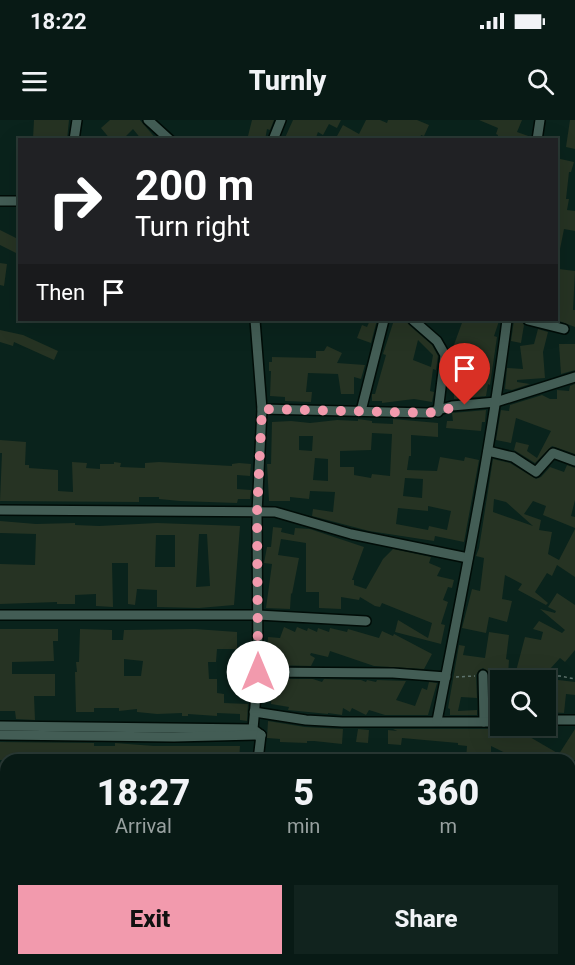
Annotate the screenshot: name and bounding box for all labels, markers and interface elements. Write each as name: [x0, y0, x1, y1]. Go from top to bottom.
text: 18:22: [30, 9, 87, 34]
icon: menu: [18, 65, 51, 98]
text: Turnly: [249, 65, 326, 97]
icon: search: [524, 65, 557, 98]
text: 200 m: [135, 161, 254, 210]
icon: right: [36, 162, 114, 240]
text: Turn right: [135, 211, 250, 243]
icon: arrive: [97, 276, 130, 309]
text: Then: [36, 280, 85, 305]
pin: [439, 343, 490, 405]
icon: arrive: [448, 352, 481, 385]
position arrow: [226, 640, 290, 704]
map controls: [490, 670, 556, 736]
button: search: [490, 670, 556, 736]
text: 18:27: [97, 772, 190, 814]
text: 5: [293, 772, 314, 814]
text: 360: [417, 772, 479, 814]
text: Arrival: [115, 814, 172, 838]
text: min: [287, 814, 320, 838]
text: m: [439, 814, 457, 838]
button: Exit: [18, 885, 282, 954]
button: Share: [294, 885, 558, 954]

